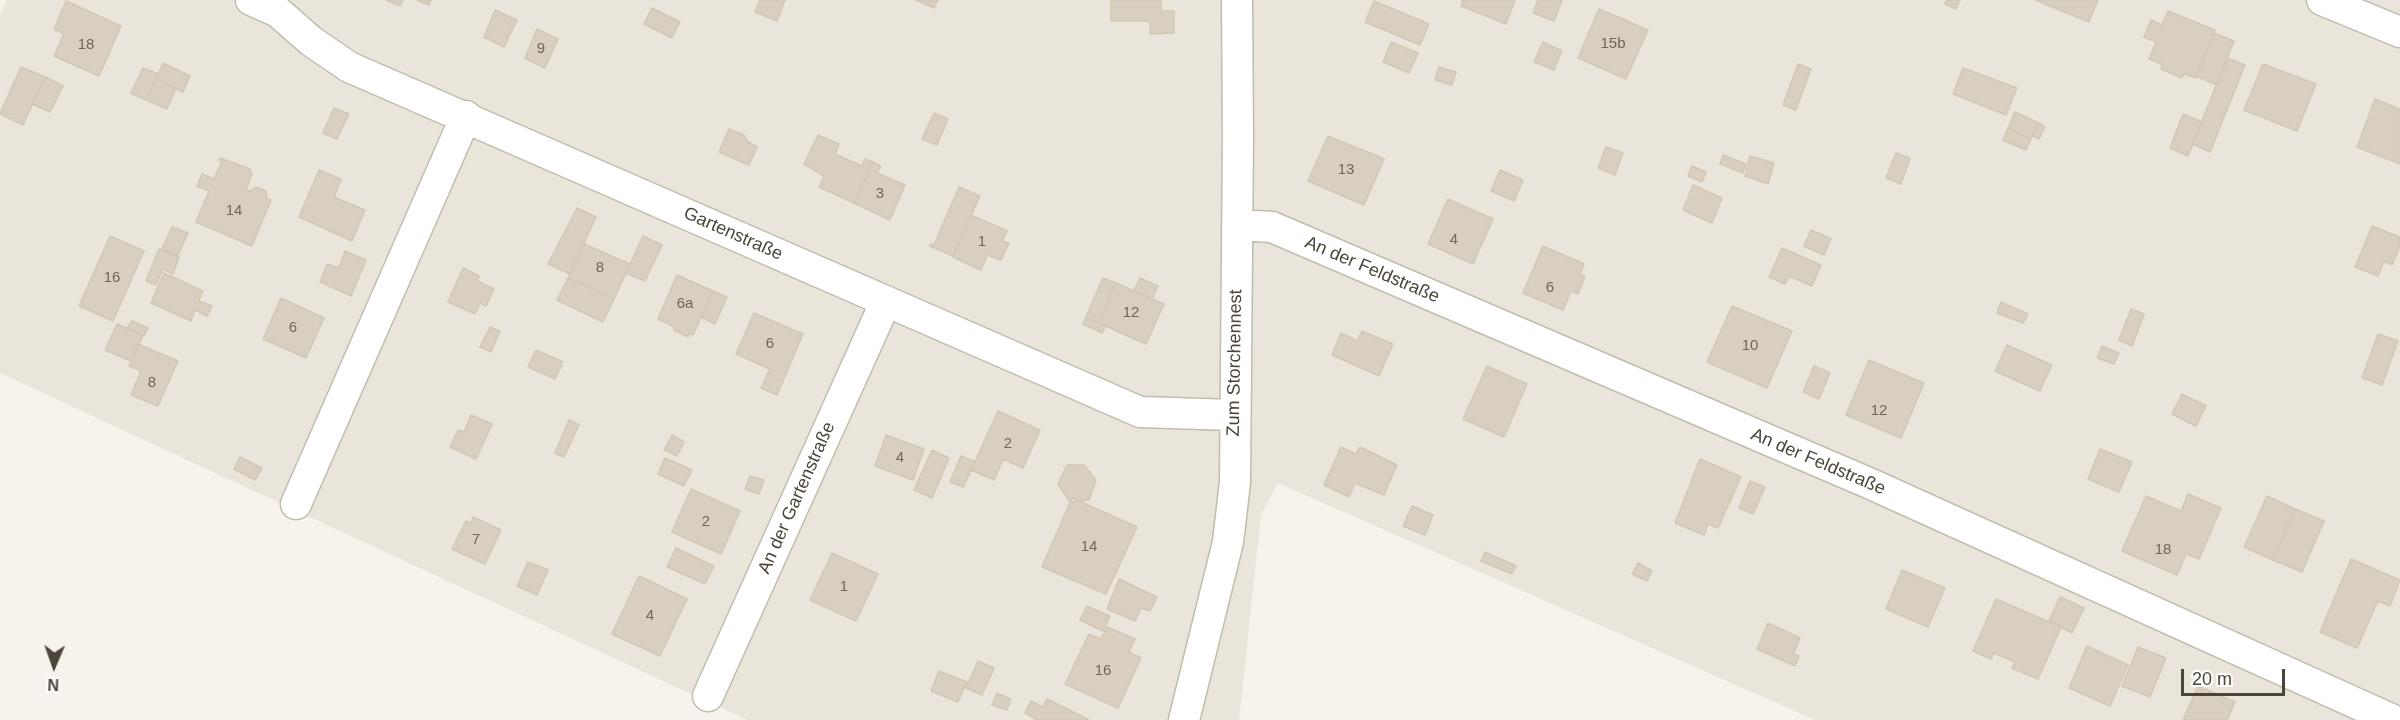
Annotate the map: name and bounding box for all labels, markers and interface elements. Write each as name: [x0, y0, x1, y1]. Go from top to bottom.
house number: 15b: [1600, 35, 1626, 53]
house number: 18: [78, 36, 94, 54]
house number: 9: [537, 40, 545, 58]
house number: 13: [1338, 161, 1354, 179]
house number: 3: [876, 185, 884, 203]
house number: 14: [226, 202, 242, 220]
street label: Gartenstraße: [680, 203, 786, 265]
house number: 4: [1450, 231, 1458, 249]
street label: An der Feldstraße: [1301, 232, 1443, 308]
house number: 1: [978, 233, 986, 251]
house number: 8: [596, 259, 604, 277]
house number: 16: [104, 269, 120, 287]
house number: 6: [1546, 279, 1554, 297]
street label: Zum Storchennest: [1223, 289, 1247, 437]
house number: 6a: [677, 295, 693, 313]
house number: 12: [1123, 304, 1139, 322]
house number: 6: [289, 319, 297, 337]
house number: 6: [766, 335, 774, 353]
house number: 10: [1742, 337, 1758, 355]
house number: 8: [148, 374, 156, 392]
house number: 12: [1871, 402, 1887, 420]
street label: An der Gartenstraße: [754, 419, 840, 577]
street label: An der Feldstraße: [1747, 424, 1889, 500]
house number: 2: [1004, 435, 1012, 453]
house number: 4: [896, 449, 904, 467]
house number: 2: [702, 513, 710, 531]
house number: 7: [472, 531, 480, 549]
house number: 14: [1081, 538, 1097, 556]
house number: 18: [2155, 541, 2171, 559]
house number: 1: [840, 578, 848, 596]
house number: 4: [646, 607, 654, 625]
north arrow: [24, 636, 84, 696]
scale bar: [2184, 657, 2288, 695]
house number: 16: [1095, 662, 1111, 680]
text: 20 m: [2192, 669, 2232, 689]
text: N: [47, 676, 59, 693]

